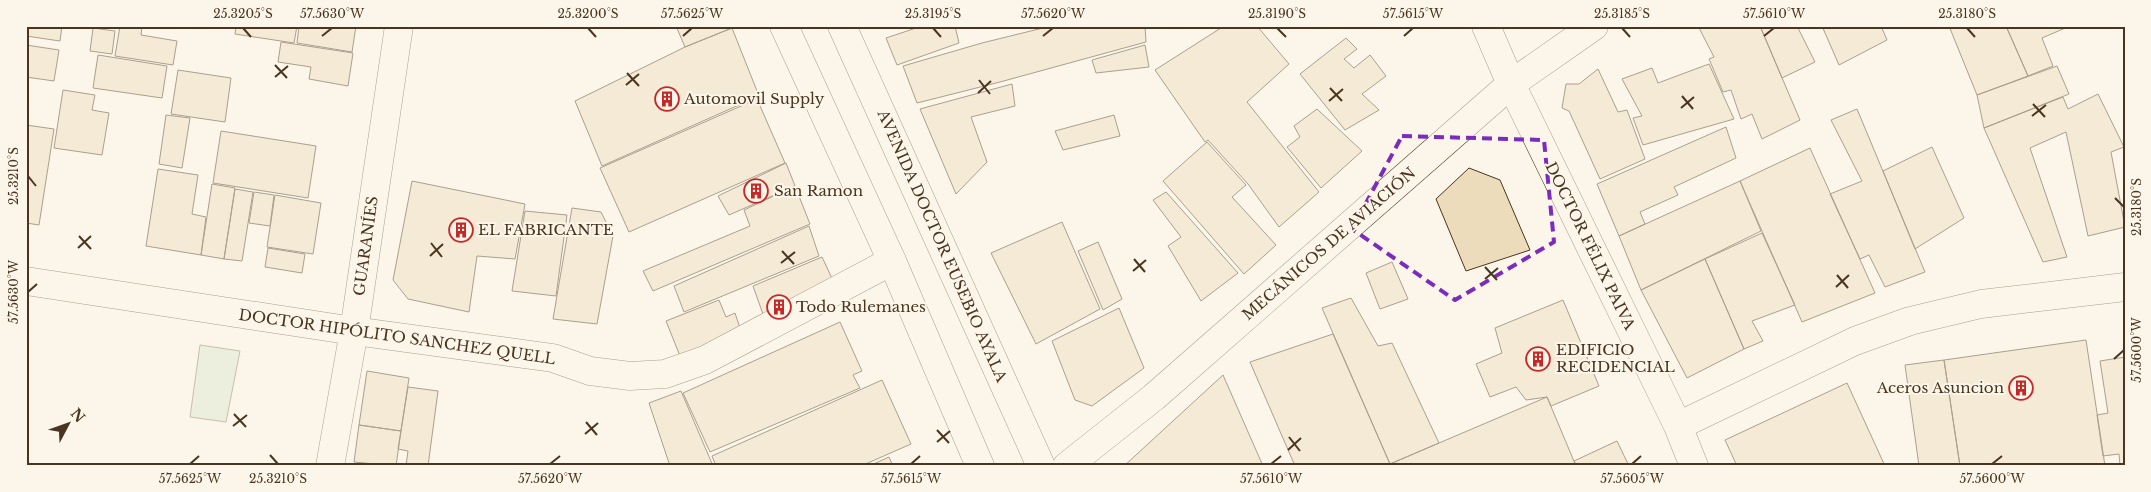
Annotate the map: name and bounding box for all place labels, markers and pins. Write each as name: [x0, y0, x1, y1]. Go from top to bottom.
building icon: Automovil Supply: [654, 86, 680, 112]
place label: Automovil Supply: [683, 89, 825, 108]
building icon: San Ramon: [743, 178, 769, 204]
place label: San Ramon: [774, 181, 863, 200]
building icon: EL FABRICANTE: [448, 217, 474, 243]
place label: EL FABRICANTE: [478, 220, 614, 239]
building icon: Todo Rulemanes: [766, 294, 792, 320]
place label: Todo Rulemanes: [796, 297, 926, 316]
place label: EDIFICIO RECIDENCIAL: [1556, 340, 1675, 376]
building icon: EDIFICIO RECIDENCIAL: [1525, 346, 1551, 372]
building icon: Aceros Asuncion: [2008, 375, 2034, 401]
place label: Aceros Asuncion: [1876, 378, 2004, 397]

